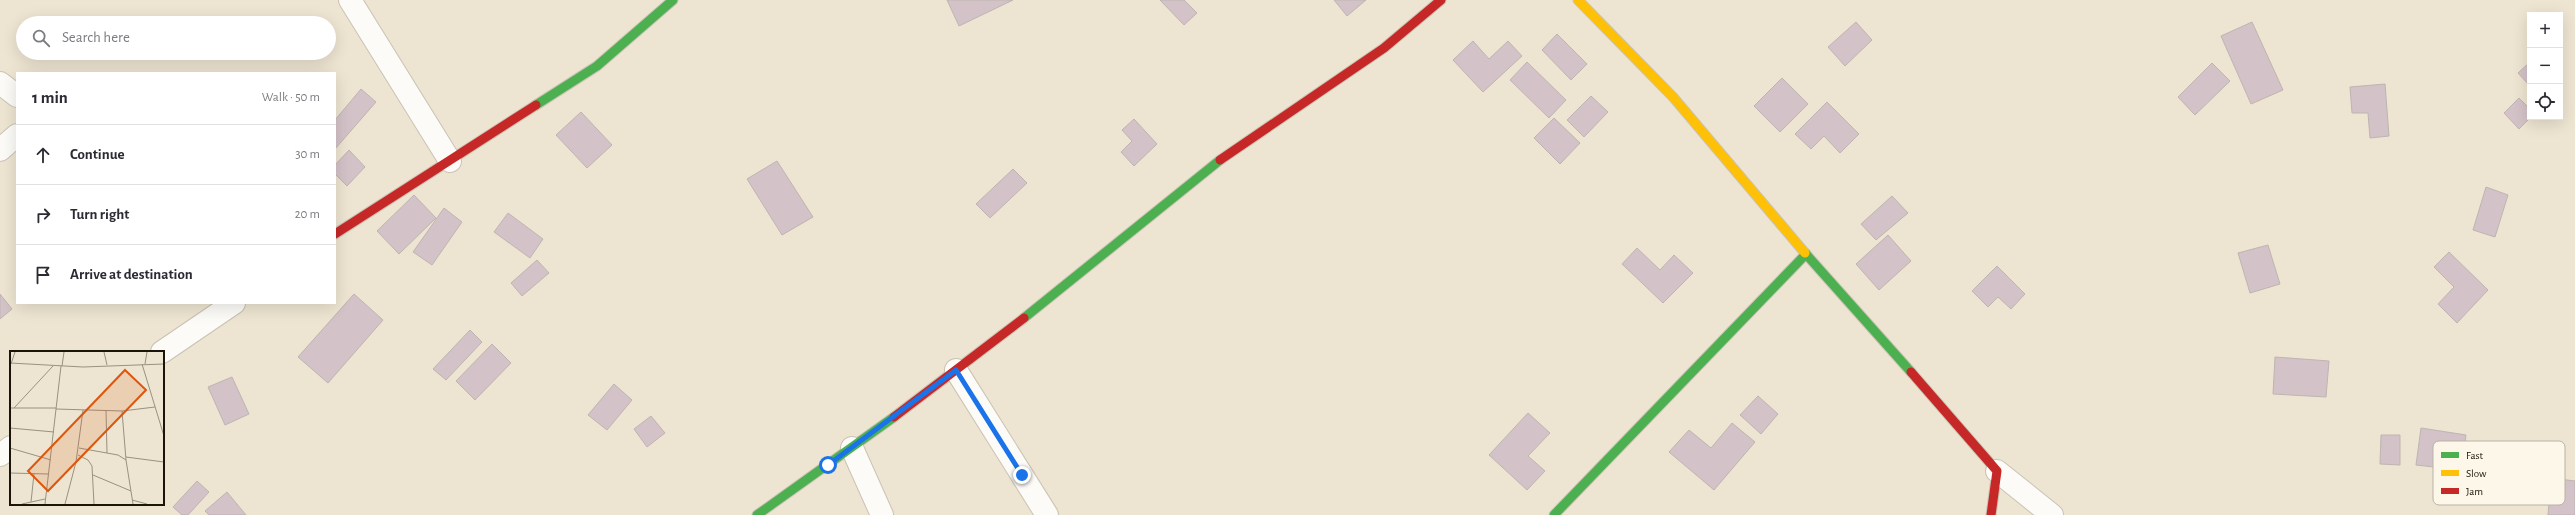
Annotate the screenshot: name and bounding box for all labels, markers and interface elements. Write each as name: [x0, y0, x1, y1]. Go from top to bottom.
map controls: [2527, 12, 2563, 120]
button: +: [2527, 12, 2563, 48]
search box: [16, 16, 336, 60]
icon: search: [30, 27, 52, 49]
text: Search here: [62, 30, 130, 45]
button: −: [2527, 48, 2563, 84]
button: locate: [2527, 84, 2563, 120]
text: 1 min: [32, 89, 68, 106]
text: Walk · 50 m: [262, 91, 320, 104]
icon: ahead: [32, 144, 54, 166]
text: Continue: [70, 147, 125, 162]
text: 30 m: [295, 148, 320, 161]
icon: right: [32, 204, 54, 226]
text: Turn right: [70, 207, 129, 222]
text: 20 m: [295, 208, 320, 221]
icon: arrive: [32, 264, 54, 286]
text: Arrive at destination: [70, 267, 193, 282]
inset map: [10, 351, 164, 505]
legend: [2433, 441, 2565, 505]
text: Fast: [2466, 450, 2484, 461]
route start: [819, 456, 837, 474]
route end: [1013, 466, 1031, 484]
text: Slow: [2466, 468, 2487, 479]
text: Jam: [2466, 486, 2483, 497]

